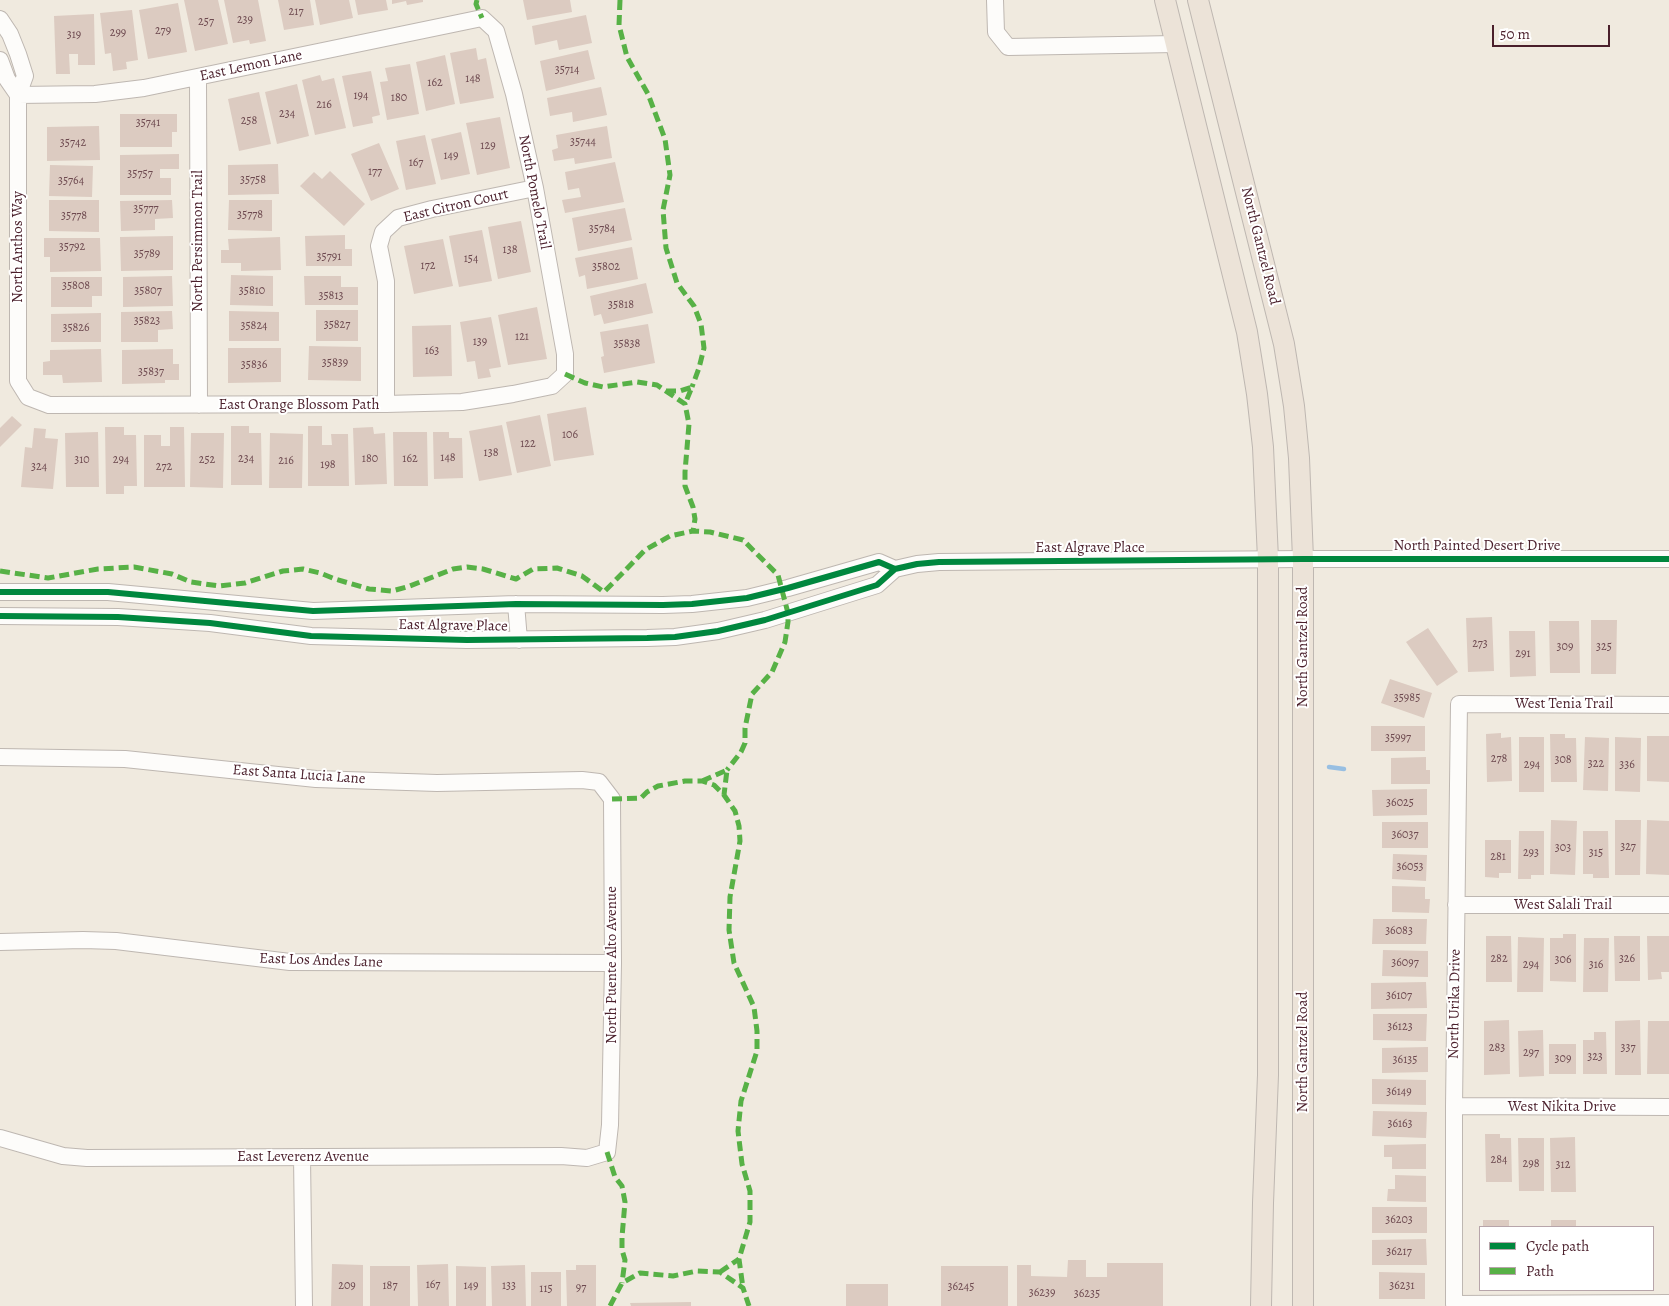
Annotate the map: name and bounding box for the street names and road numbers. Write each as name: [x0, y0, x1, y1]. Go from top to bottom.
street label: East Lemon Lane: [198, 46, 304, 86]
street label: North Pomelo Trail: [514, 133, 554, 251]
street label: North Persimmon Trail: [189, 170, 207, 312]
street label: East Citron Court: [402, 185, 510, 227]
street label: North Gantzel Road: [1237, 185, 1283, 307]
street label: North Anthos Way: [9, 191, 27, 303]
street label: East Orange Blossom Path: [219, 396, 379, 414]
street label: North Painted Desert Drive: [1393, 537, 1561, 555]
street label: East Algrave Place: [1035, 539, 1145, 557]
street label: North Gantzel Road: [1294, 586, 1312, 708]
street label: East Algrave Place: [398, 616, 508, 636]
street label: West Tenia Trail: [1515, 695, 1613, 713]
street label: East Santa Lucia Lane: [232, 761, 366, 789]
street label: North Puente Alto Avenue: [603, 886, 621, 1044]
street label: West Salali Trail: [1514, 896, 1612, 914]
street label: North Urika Drive: [1445, 949, 1465, 1059]
street label: East Los Andes Lane: [259, 950, 383, 972]
street label: North Gantzel Road: [1294, 991, 1312, 1113]
street label: West Nikita Drive: [1508, 1098, 1616, 1116]
street label: East Leverenz Avenue: [237, 1148, 369, 1166]

